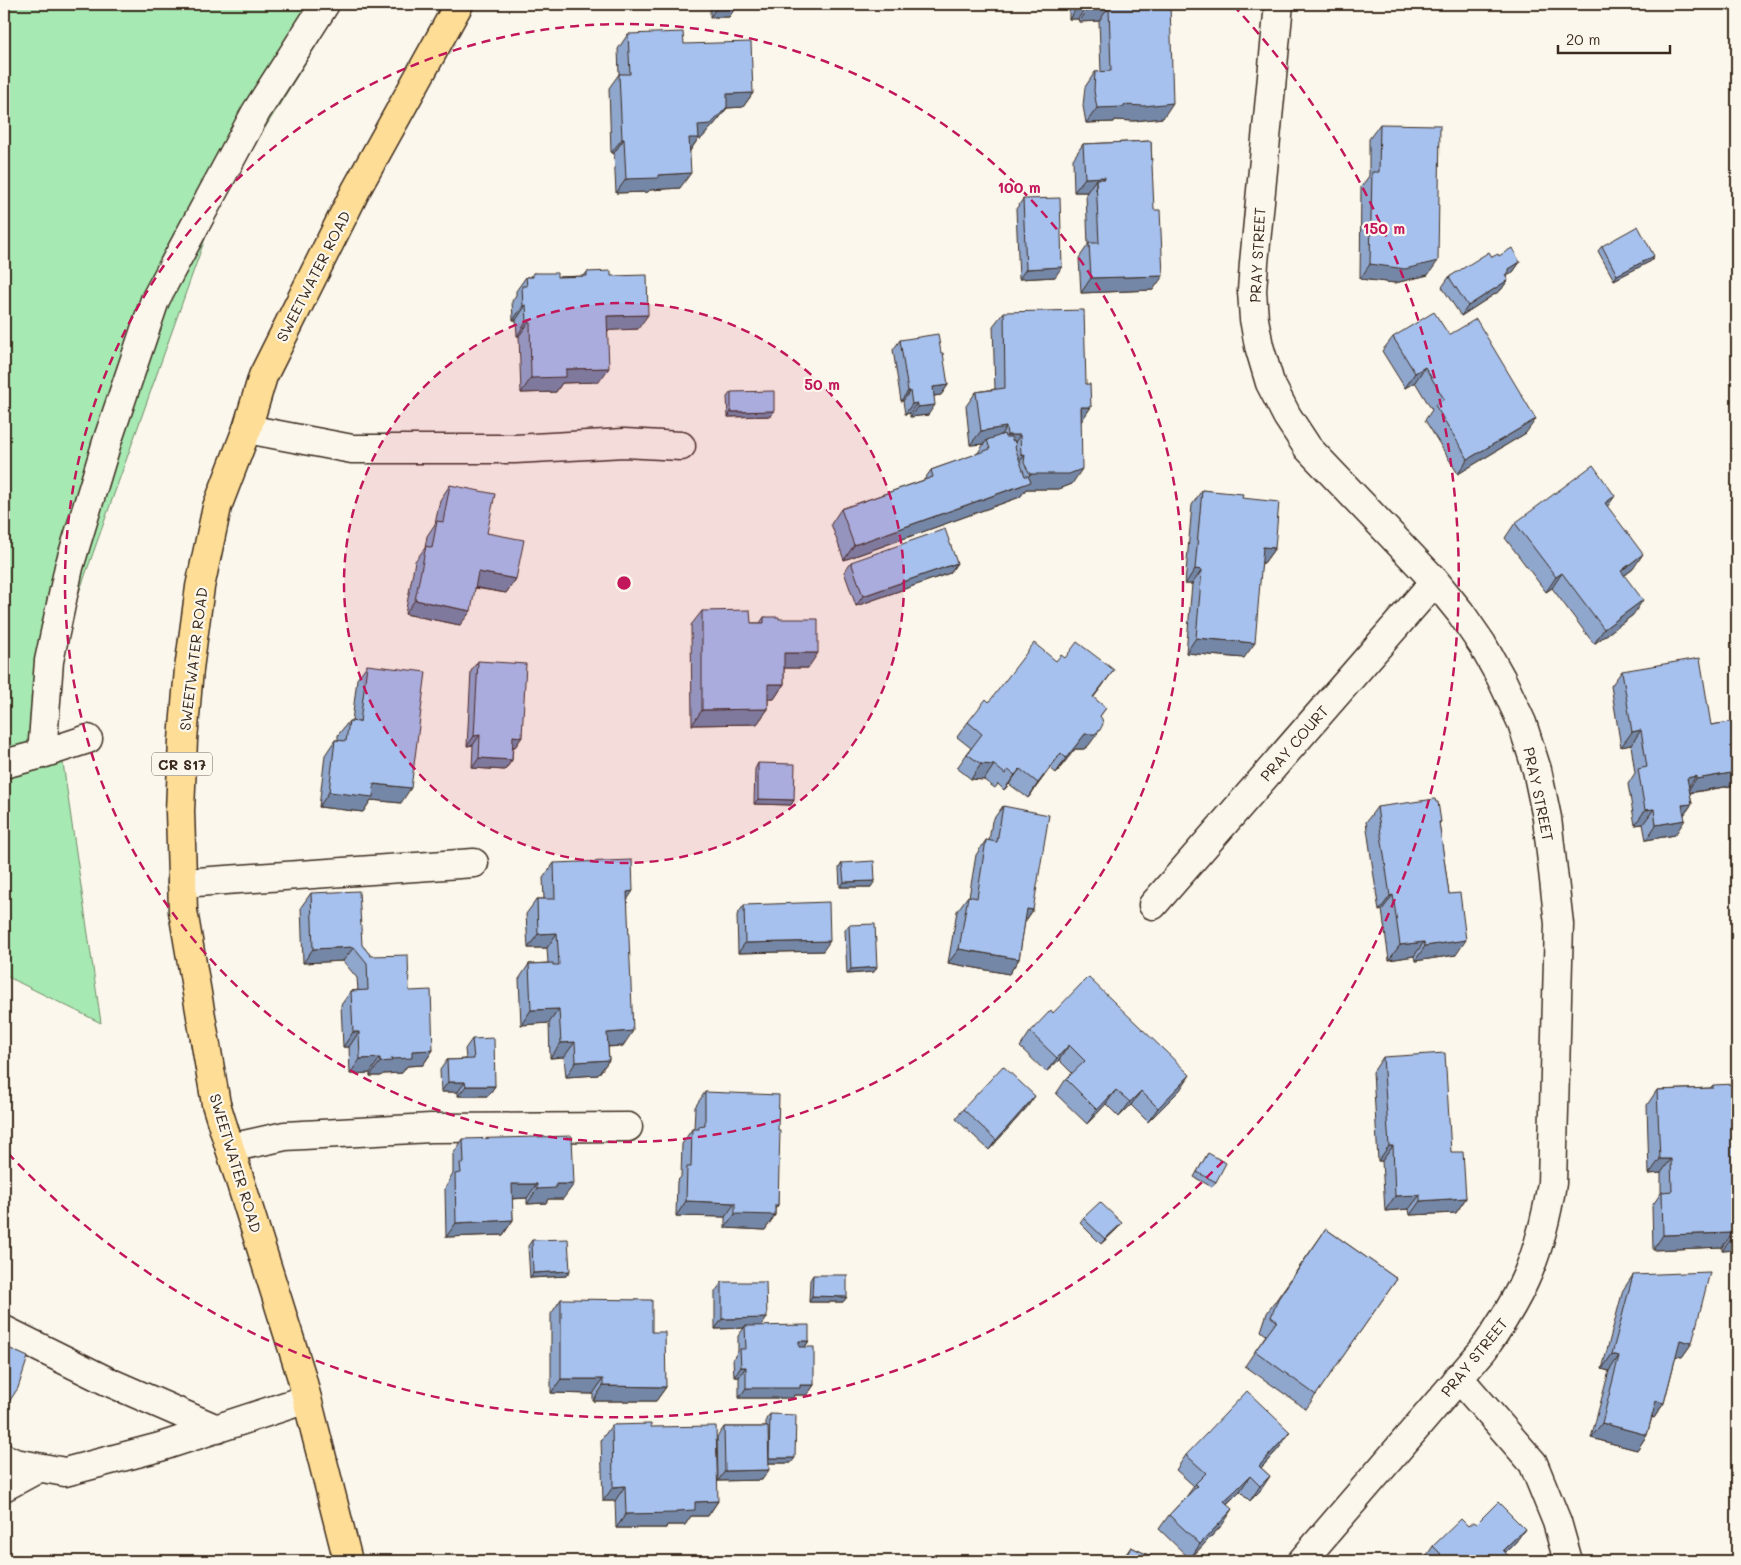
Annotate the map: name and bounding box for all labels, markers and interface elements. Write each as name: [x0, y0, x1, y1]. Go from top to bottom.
scale bar: [1558, 22, 1671, 54]
text: 20 m: [1566, 29, 1600, 49]
text: 100 m: [997, 177, 1041, 197]
street label: SWEETWATER ROAD: [271, 207, 355, 345]
street label: PRAY STREET: [1245, 207, 1269, 303]
text: 150 m: [1363, 218, 1405, 238]
text: 50 m: [804, 374, 840, 394]
centre of rings: [615, 574, 633, 592]
street label: SWEETWATER ROAD: [174, 586, 212, 732]
street label: PRAY COURT: [1256, 701, 1332, 785]
street label: PRAY STREET: [1519, 745, 1559, 843]
road number: CR S17: [152, 752, 212, 776]
street label: SWEETWATER ROAD: [205, 1091, 267, 1235]
street label: PRAY STREET: [1436, 1314, 1512, 1400]

